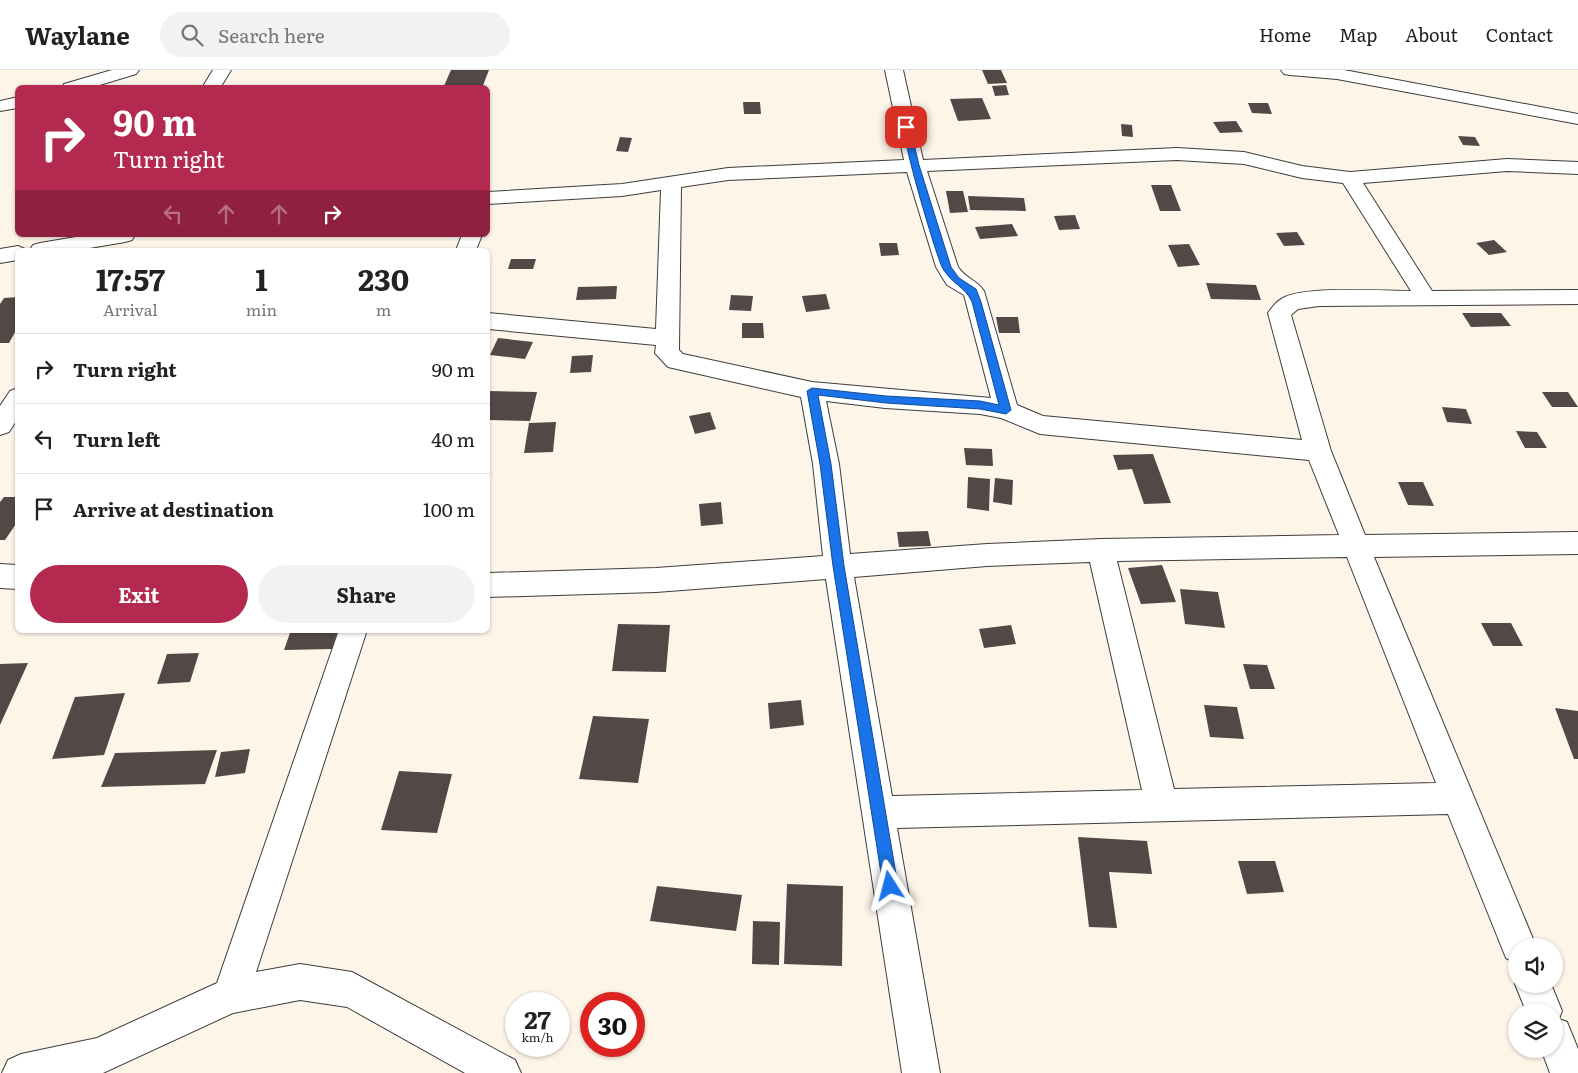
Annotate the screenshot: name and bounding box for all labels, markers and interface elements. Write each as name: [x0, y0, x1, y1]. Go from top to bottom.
search box: [160, 12, 510, 57]
text: Waylane: [25, 17, 130, 52]
icon: search: [178, 21, 206, 49]
text: Search here: [218, 21, 325, 49]
text: Home: [1259, 21, 1311, 48]
text: Map: [1339, 21, 1377, 48]
text: About: [1405, 21, 1458, 48]
text: Contact: [1486, 21, 1553, 48]
text: 90 m: [113, 95, 197, 147]
icon: right: [30, 105, 95, 170]
pin: [885, 106, 927, 148]
icon: arrive: [892, 113, 920, 141]
text: Turn right: [113, 142, 225, 175]
icon: left: [159, 200, 187, 228]
icon: ahead: [212, 200, 240, 228]
icon: ahead: [265, 200, 293, 228]
icon: right: [318, 200, 346, 228]
text: 17:57: [96, 256, 165, 300]
text: 1: [255, 256, 268, 300]
text: 230: [358, 256, 409, 300]
text: Arrival: [103, 297, 158, 321]
text: min: [246, 297, 277, 321]
text: m: [376, 297, 391, 321]
icon: right: [30, 355, 58, 383]
text: Turn right: [73, 355, 177, 383]
text: 90 m: [432, 355, 475, 383]
icon: left: [30, 425, 58, 453]
text: Turn left: [73, 425, 160, 453]
text: 40 m: [431, 425, 475, 453]
icon: arrive: [30, 495, 58, 523]
text: Arrive at destination: [73, 495, 274, 523]
text: 100 m: [423, 495, 475, 523]
button: Exit: [30, 565, 248, 623]
button: Share: [258, 565, 475, 623]
position arrow: [863, 859, 915, 911]
map controls: [1508, 938, 1563, 1058]
button: sound: [1508, 938, 1563, 993]
speed limit sign: 30: [580, 992, 645, 1057]
text: 27: [524, 1000, 551, 1037]
button: layers: [1508, 1003, 1563, 1058]
text: km/h: [522, 1028, 553, 1046]

